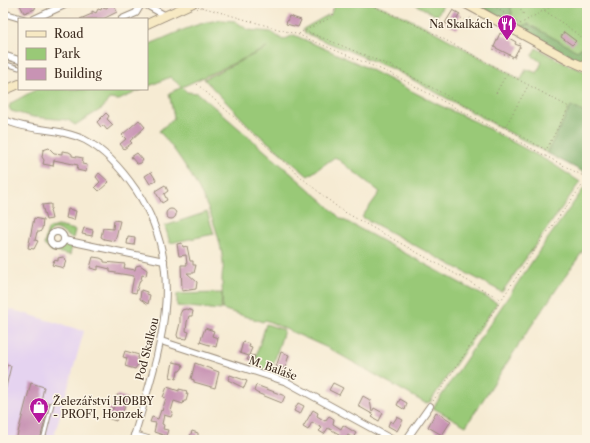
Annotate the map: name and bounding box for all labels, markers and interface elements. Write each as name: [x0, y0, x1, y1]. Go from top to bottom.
restaurant icon: Na Skalkách: [496, 13, 518, 41]
place label: Na Skalkách: [429, 17, 493, 31]
legend: [18, 18, 148, 90]
text: Road: [54, 26, 84, 41]
text: Park: [54, 46, 81, 61]
text: Building: [54, 66, 102, 81]
street label: Pod Skalkou: [132, 316, 162, 382]
street label: M. Baláše: [247, 353, 299, 383]
place label: Železářství HOBBY - PROFI, Honzek: [53, 394, 154, 421]
shop icon: Železářství HOBBY - PROFI, Honzek: [28, 396, 50, 424]

